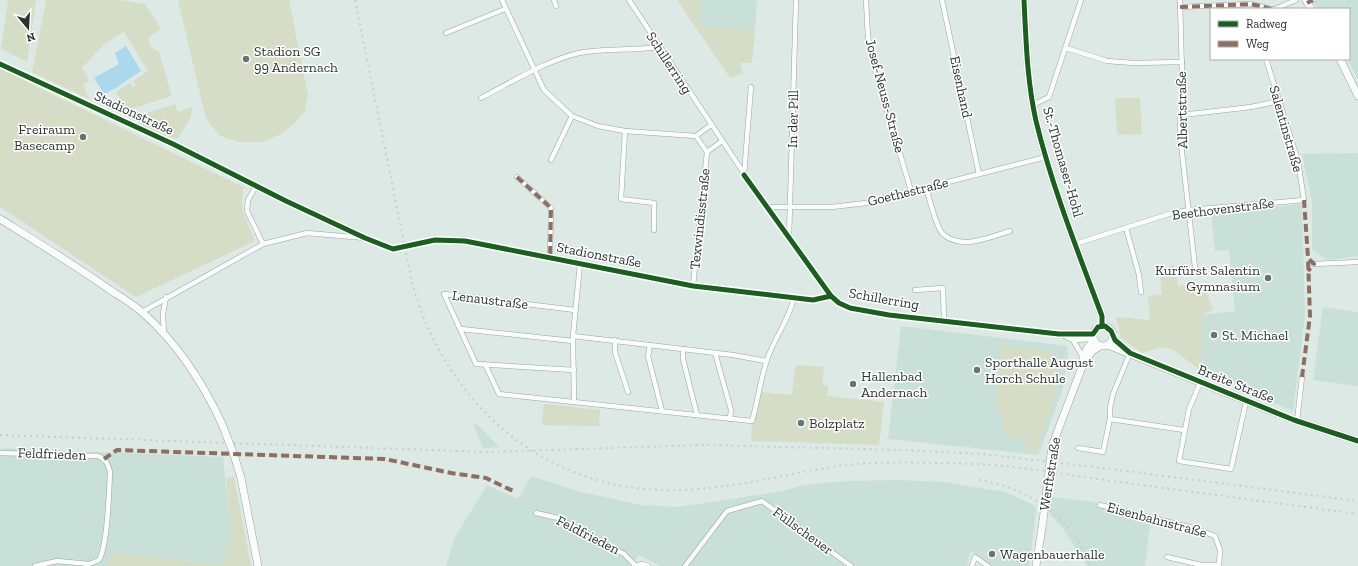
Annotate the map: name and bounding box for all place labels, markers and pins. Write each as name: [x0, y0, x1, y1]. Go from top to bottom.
place label: Stadion SG 99 Andernach: [254, 43, 338, 76]
marker: Stadion SG 99 Andernach: [241, 54, 251, 64]
place label: Freiraum Basecamp: [14, 121, 75, 154]
marker: Freiraum Basecamp: [78, 132, 88, 142]
place label: Kurfürst Salentin Gymnasium: [1155, 262, 1260, 295]
marker: Kurfürst Salentin Gymnasium: [1263, 273, 1273, 283]
place label: St. Michael: [1222, 327, 1289, 344]
marker: St. Michael: [1209, 330, 1219, 340]
place label: Sporthalle August Horch Schule: [985, 354, 1094, 387]
marker: Sporthalle August Horch Schule: [972, 365, 982, 375]
place label: Hallenbad Andernach: [861, 368, 927, 401]
marker: Hallenbad Andernach: [848, 379, 858, 389]
place label: Bolzplatz: [809, 415, 865, 432]
marker: Bolzplatz: [796, 418, 806, 428]
place label: Wagenbauerhalle: [1000, 546, 1105, 563]
marker: Wagenbauerhalle: [987, 549, 997, 559]

